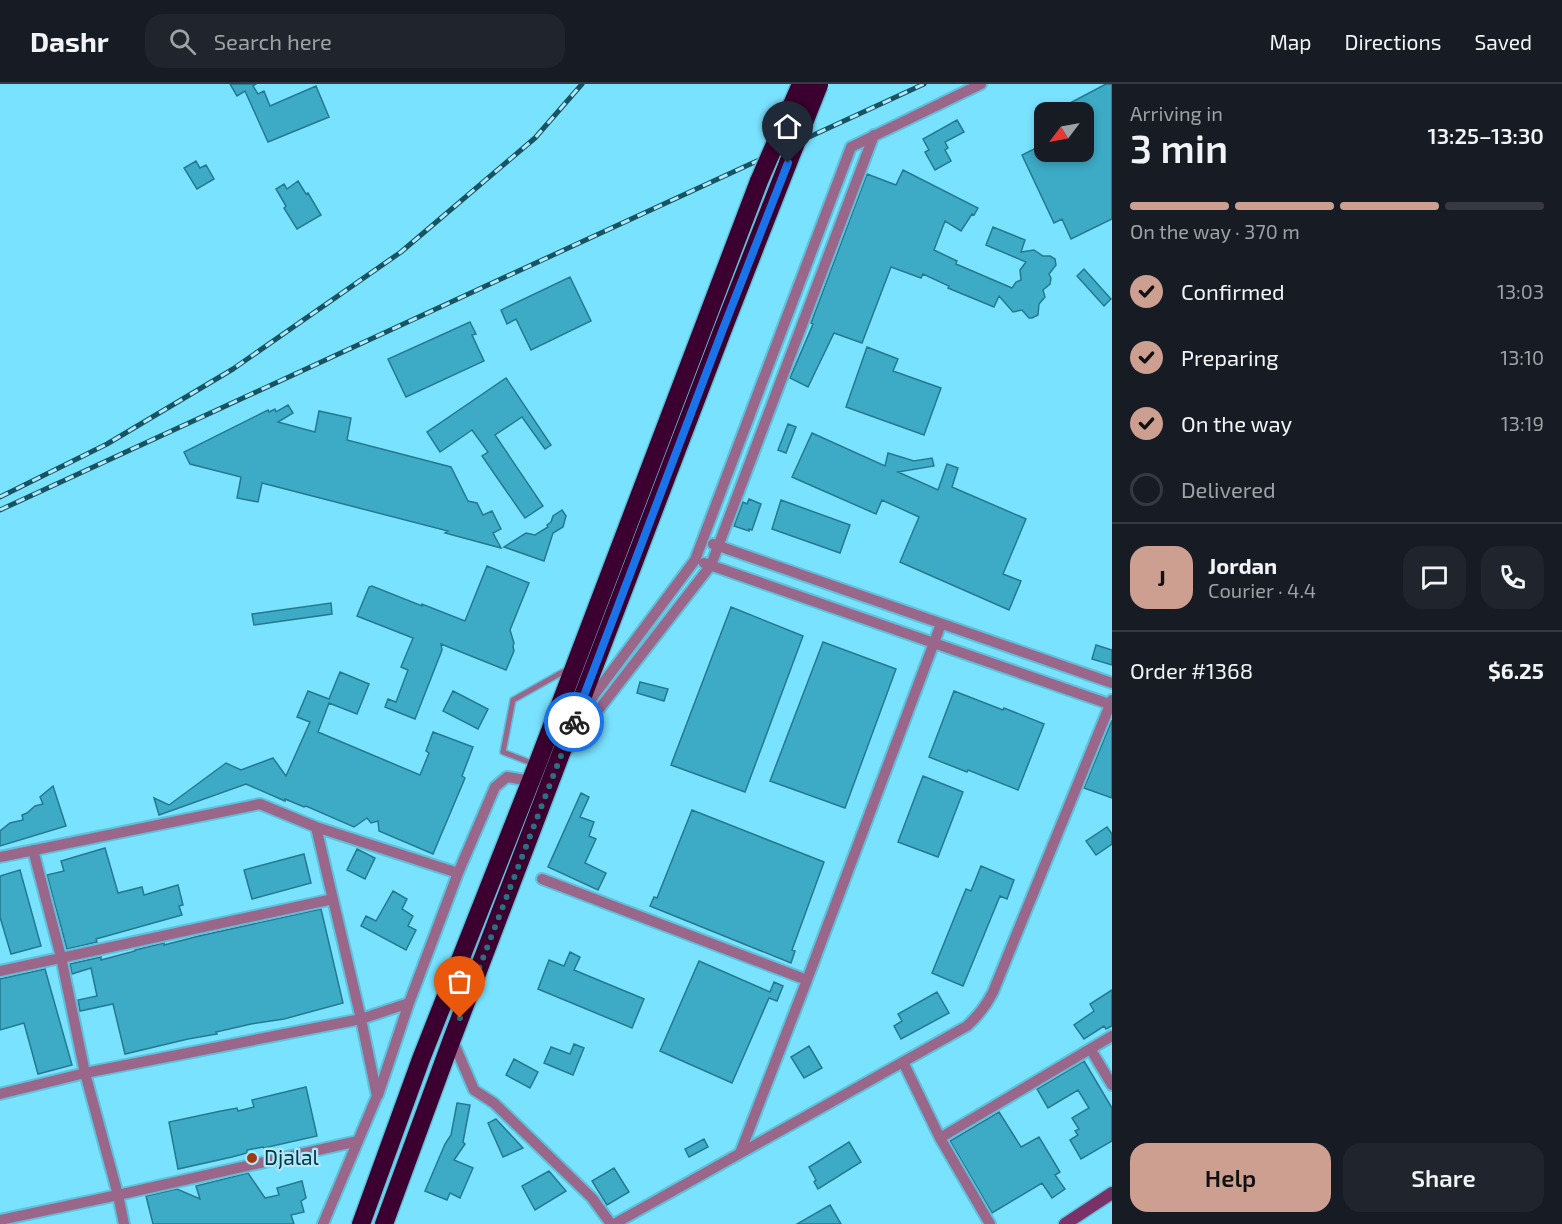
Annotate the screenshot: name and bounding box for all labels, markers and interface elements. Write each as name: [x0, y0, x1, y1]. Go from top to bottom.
search box: [145, 14, 565, 68]
text: Dashr: [30, 24, 109, 58]
icon: search: [166, 25, 199, 58]
text: Search here: [214, 28, 332, 54]
text: Map: [1269, 29, 1312, 54]
text: Directions: [1345, 29, 1441, 54]
text: Saved: [1474, 29, 1532, 54]
pin: [762, 101, 813, 163]
text: Arriving in: [1130, 101, 1223, 125]
north arrow: [1034, 102, 1094, 162]
map controls: [1034, 102, 1094, 162]
icon: home: [771, 110, 804, 143]
text: 13:25–13:30: [1427, 122, 1544, 148]
text: 3 min: [1130, 124, 1228, 171]
text: On the way · 370 m: [1130, 219, 1300, 243]
icon: check: [1130, 275, 1163, 308]
text: Confirmed: [1181, 278, 1285, 304]
text: 13:03: [1497, 279, 1544, 303]
icon: check: [1130, 341, 1163, 374]
text: Preparing: [1181, 344, 1279, 370]
text: 13:10: [1500, 345, 1544, 369]
icon: check: [1130, 407, 1163, 440]
text: On the way: [1181, 410, 1292, 436]
text: 13:19: [1501, 411, 1544, 435]
text: Delivered: [1181, 476, 1276, 502]
button: chat: [1403, 546, 1466, 609]
button: phone: [1481, 546, 1544, 609]
text: Jordan: [1208, 552, 1277, 578]
text: J: [1157, 564, 1166, 590]
text: Courier · 4.4: [1208, 578, 1316, 602]
text: Order #1368: [1130, 657, 1253, 683]
text: $6.25: [1488, 657, 1544, 683]
courier: [544, 692, 604, 752]
icon: bike: [558, 706, 591, 739]
pin: [434, 956, 485, 1018]
icon: bag: [443, 965, 476, 998]
button: Help: [1130, 1143, 1331, 1212]
button: Share: [1343, 1143, 1544, 1212]
place label: Djalal: [264, 1144, 319, 1170]
marker: Djalal: [245, 1151, 259, 1165]

